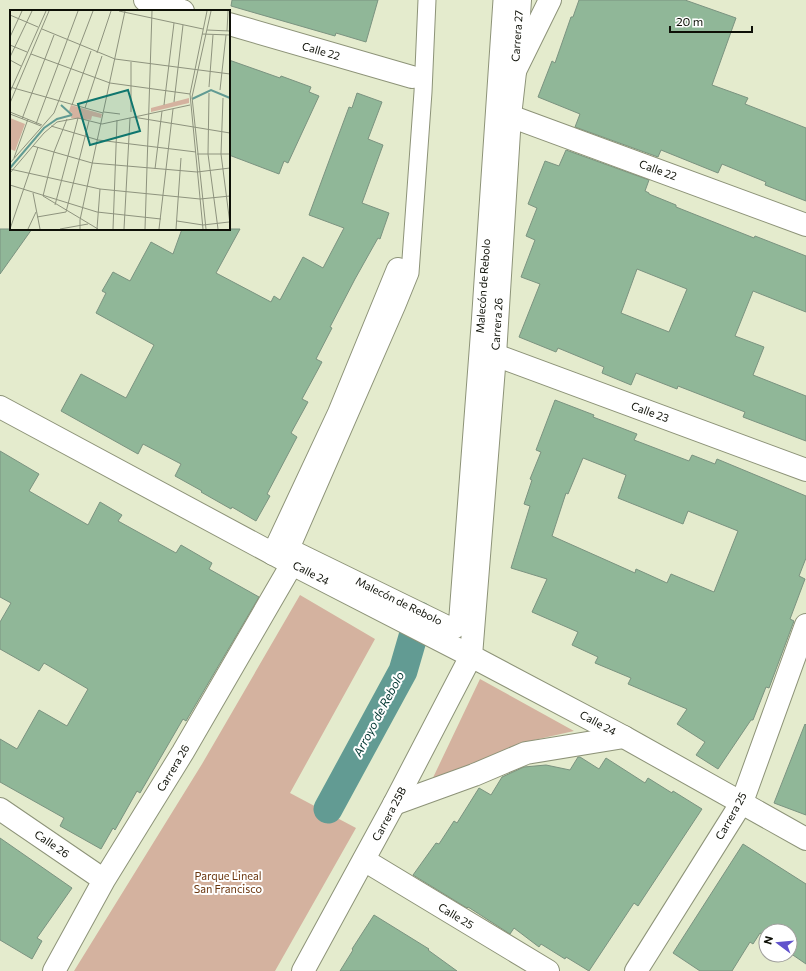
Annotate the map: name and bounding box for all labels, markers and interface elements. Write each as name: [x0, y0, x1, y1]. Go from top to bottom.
scale bar: [670, 8, 752, 34]
inset map: [10, 10, 230, 230]
street label: Carrera 27: [508, 10, 525, 62]
text: 20 m: [676, 14, 703, 28]
street label: Calle 22: [301, 39, 342, 62]
street label: Calle 22: [638, 157, 679, 182]
street label: Malecón de Rebolo: [473, 238, 492, 334]
street label: Carrera 26: [488, 297, 505, 351]
street label: Calle 23: [630, 399, 671, 424]
street label: Calle 24: [291, 558, 332, 587]
street label: Malecón de Rebolo: [354, 574, 445, 627]
water label: Arroyo de Rebolo: [349, 669, 406, 759]
street label: Calle 24: [578, 708, 619, 738]
street label: Carrera 26: [153, 742, 192, 794]
street label: Carrera 25B: [369, 785, 408, 843]
street label: Carrera 25: [712, 790, 749, 842]
street label: Calle 26: [32, 827, 73, 860]
park label: Parque Lineal San Francisco: [194, 869, 263, 895]
street label: Calle 25: [436, 900, 476, 931]
north arrow: [758, 923, 798, 963]
text: N: [761, 934, 775, 946]

